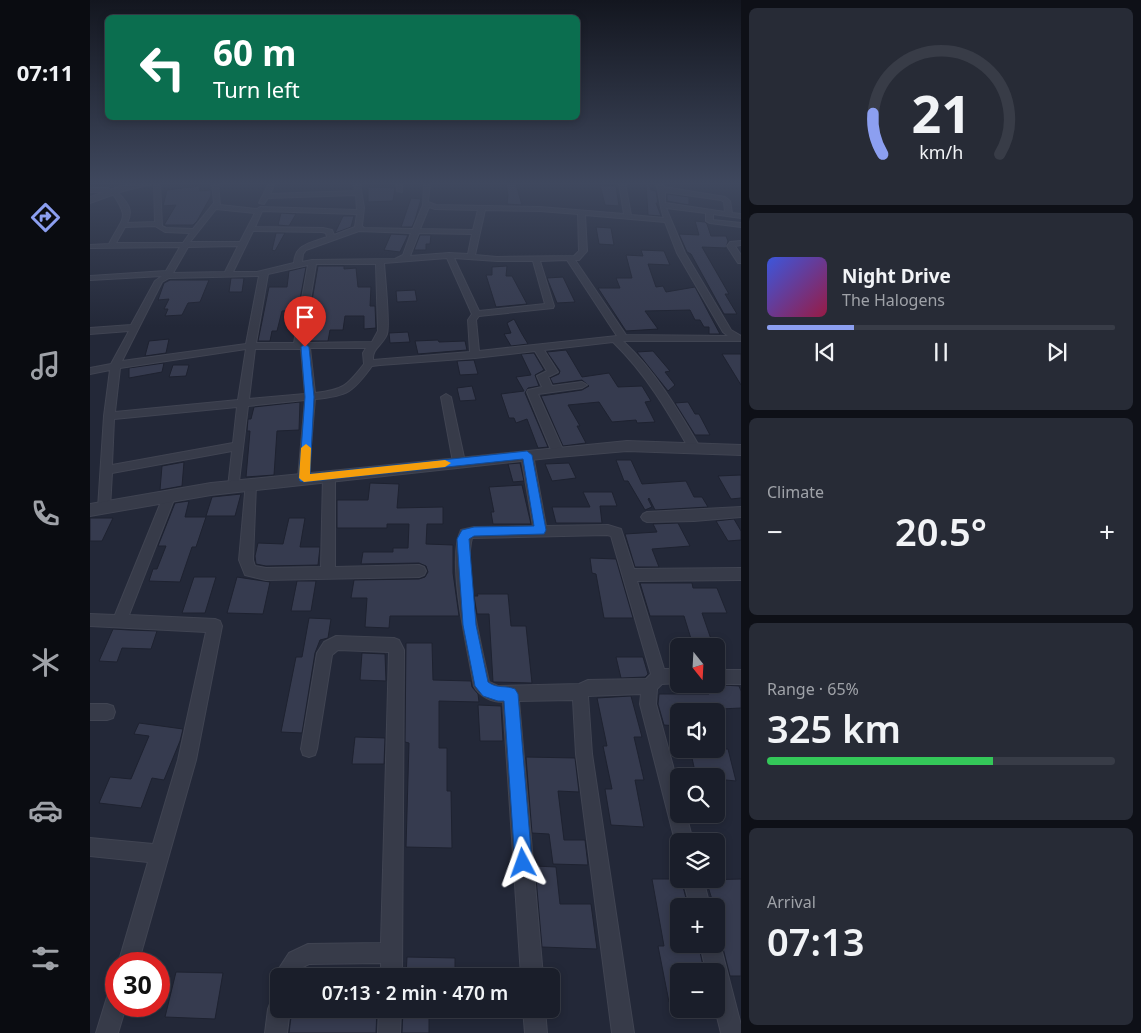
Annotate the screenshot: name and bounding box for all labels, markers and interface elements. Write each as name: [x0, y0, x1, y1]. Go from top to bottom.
text: 60 m: [213, 29, 296, 76]
icon: left: [130, 35, 195, 100]
text: 07:11: [17, 57, 73, 87]
text: Turn left: [213, 74, 300, 104]
text: 21: [911, 77, 971, 148]
text: km/h: [919, 140, 963, 164]
icon: directions: [28, 200, 63, 235]
text: Night Drive: [842, 263, 951, 289]
text: The Halogens: [842, 289, 945, 311]
pin: [284, 296, 326, 347]
icon: arrive: [291, 303, 319, 331]
icon: previous: [811, 338, 839, 366]
icon: pause: [927, 338, 955, 366]
icon: next: [1043, 338, 1071, 366]
icon: music: [28, 348, 63, 383]
text: Climate: [767, 481, 824, 503]
icon: phone: [28, 496, 63, 531]
text: 20.5°: [895, 505, 987, 557]
text: −: [767, 512, 783, 550]
text: +: [1099, 512, 1115, 550]
north arrow: [670, 638, 725, 692]
map controls: [670, 638, 725, 1018]
icon: climate: [28, 645, 63, 680]
text: Range · 65%: [767, 678, 859, 700]
text: 325 km: [767, 702, 901, 754]
button: sound: [670, 703, 725, 758]
button: search: [670, 768, 725, 823]
icon: car: [28, 793, 63, 828]
button: layers: [670, 833, 725, 888]
position arrow: [496, 836, 548, 888]
text: Arrival: [767, 891, 816, 913]
button: +: [670, 898, 725, 953]
text: 07:13: [767, 915, 864, 967]
icon: filters: [28, 941, 63, 976]
speed limit sign: 30: [105, 952, 170, 1017]
button: −: [670, 963, 725, 1018]
text: 07:13 · 2 min · 470 m: [322, 980, 508, 1006]

